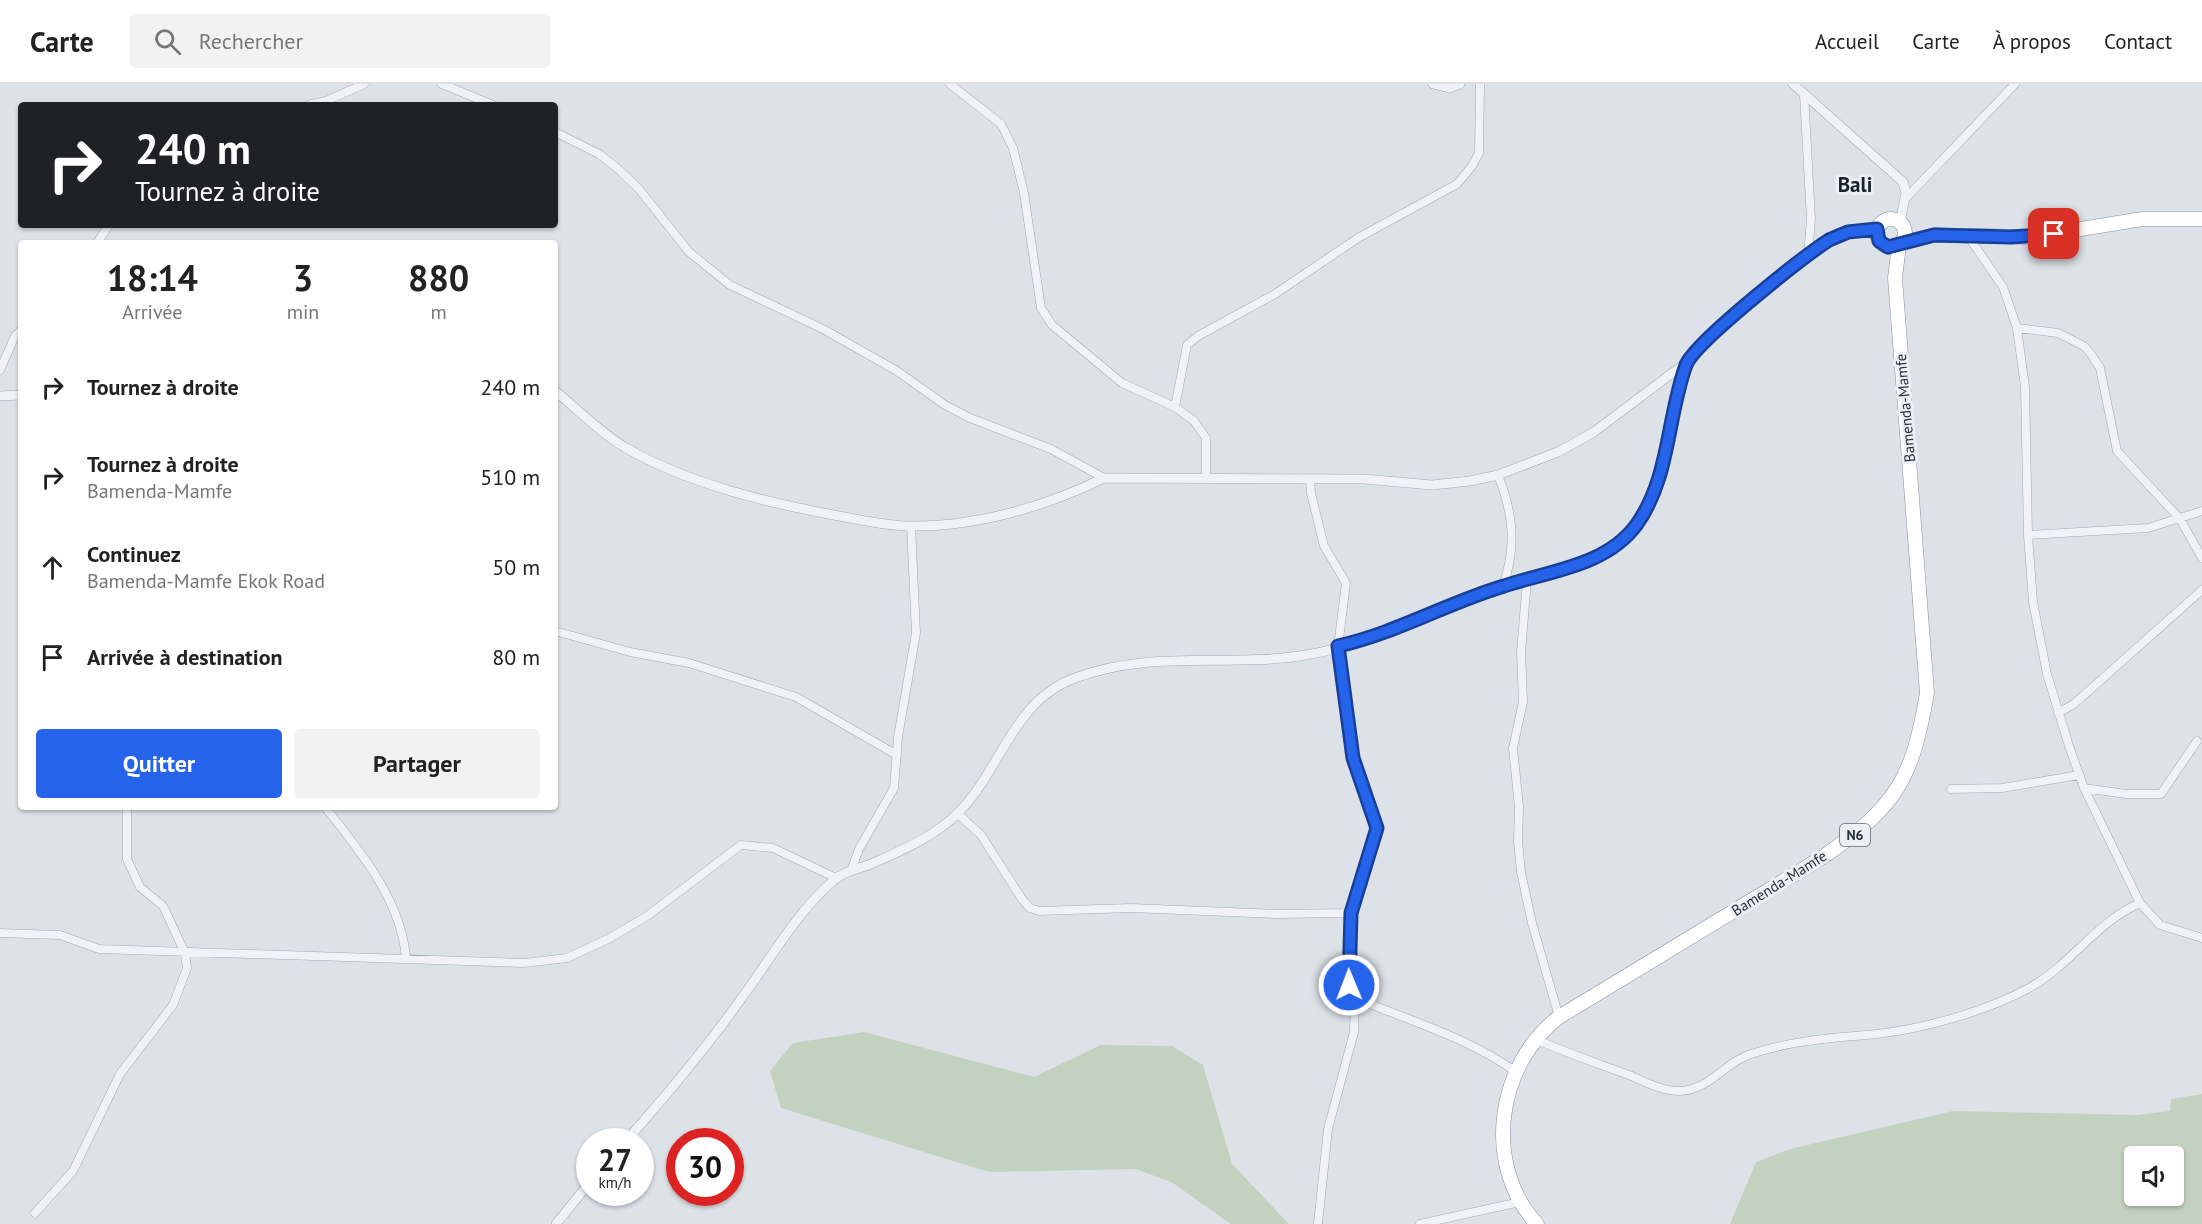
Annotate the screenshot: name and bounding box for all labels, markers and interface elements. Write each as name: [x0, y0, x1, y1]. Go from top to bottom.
search box: [130, 14, 550, 68]
text: Carte: [30, 23, 94, 60]
icon: search: [151, 25, 184, 58]
text: Rechercher: [199, 27, 303, 55]
text: Accueil: [1815, 28, 1879, 55]
text: Carte: [1912, 28, 1960, 55]
text: À propos: [1993, 28, 2071, 55]
text: Contact: [2104, 28, 2172, 55]
text: 240 m: [135, 121, 251, 176]
icon: right: [36, 126, 114, 204]
district label: Bali: [1838, 171, 1872, 198]
text: Tournez à droite: [135, 174, 320, 208]
pin: [2028, 208, 2079, 259]
icon: arrive: [2037, 217, 2070, 250]
text: 18:14: [107, 254, 198, 301]
text: 3: [293, 254, 313, 301]
text: 880: [408, 254, 469, 301]
text: Arrivée: [122, 299, 182, 325]
text: min: [287, 299, 319, 325]
text: m: [431, 299, 447, 325]
street label: Bamenda-Mamfe: [1891, 353, 1919, 463]
icon: right: [36, 371, 69, 404]
text: Tournez à droite: [87, 373, 239, 401]
text: 240 m: [480, 373, 540, 401]
text: Tournez à droite: [87, 450, 239, 478]
icon: right: [36, 461, 69, 494]
text: 510 m: [480, 463, 540, 491]
text: Bamenda-Mamfe: [87, 478, 232, 504]
text: Continuez: [87, 540, 181, 568]
icon: ahead: [36, 551, 69, 584]
text: 50 m: [492, 553, 540, 581]
text: Bamenda-Mamfe Ekok Road: [87, 568, 325, 594]
icon: arrive: [36, 641, 69, 674]
text: Arrivée à destination: [87, 643, 283, 671]
text: 80 m: [492, 643, 540, 671]
button: Quitter: [36, 729, 282, 798]
button: Partager: [294, 729, 540, 798]
road number: N6: [1840, 824, 1870, 846]
street label: Bamenda-Mamfe: [1728, 846, 1830, 920]
position arrow: [1317, 953, 1381, 1017]
speed limit sign: 30: [666, 1128, 744, 1206]
text: 27: [598, 1140, 632, 1179]
map controls: [2124, 1146, 2184, 1206]
button: sound: [2124, 1146, 2184, 1206]
text: km/h: [599, 1173, 631, 1192]

